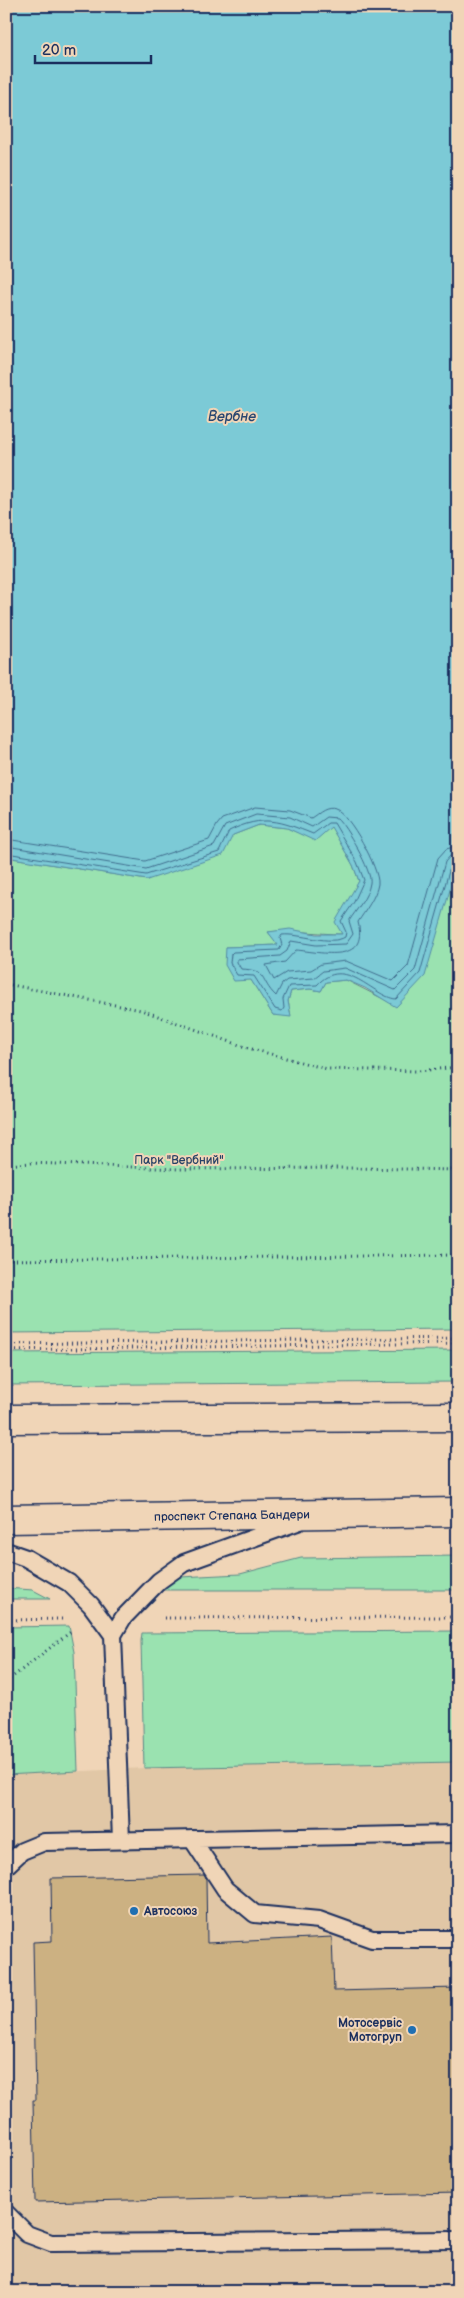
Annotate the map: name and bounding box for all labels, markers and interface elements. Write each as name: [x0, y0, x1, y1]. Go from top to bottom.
scale bar: [35, 32, 151, 64]
text: 20 m: [42, 41, 76, 60]
water label: Вербне: [208, 408, 256, 425]
park label: Парк "Вербний": [134, 1153, 224, 1168]
street label: проспект Степана Бандери: [154, 1507, 310, 1524]
place label: Автосоюз: [143, 1904, 198, 1919]
marker: Автосоюз: [128, 1905, 140, 1917]
place label: Мотосервіс Мотогруп: [338, 2016, 402, 2045]
marker: Мотосервіс Мотогруп: [406, 2024, 418, 2036]

